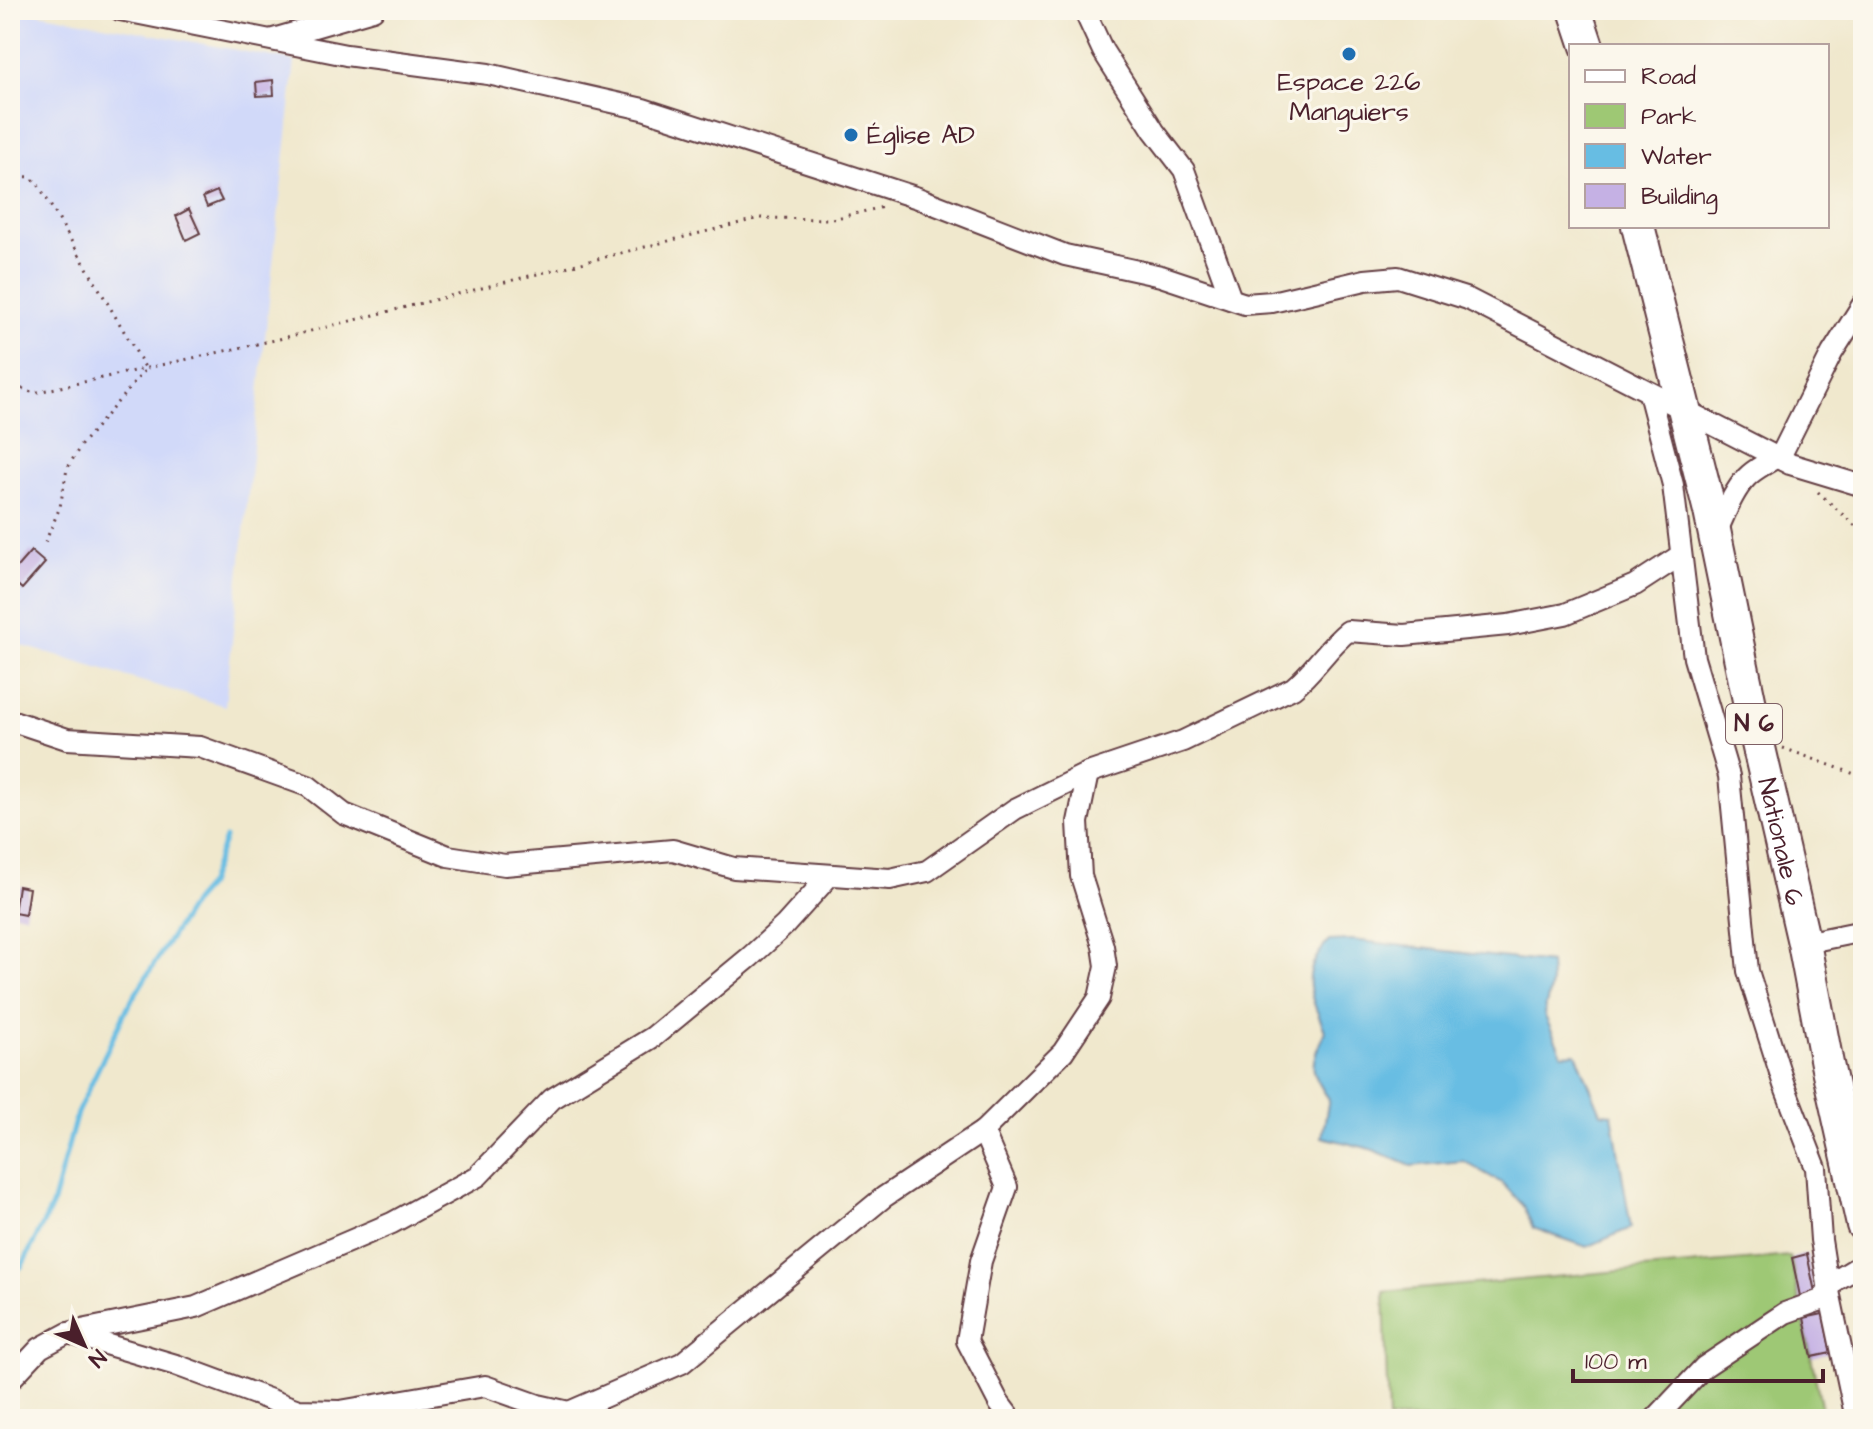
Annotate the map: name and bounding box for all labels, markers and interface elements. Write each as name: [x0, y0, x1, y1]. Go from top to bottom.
legend: [1569, 44, 1829, 228]
marker: Espace 226 Manguiers: [1340, 45, 1358, 63]
text: Road: [1641, 60, 1696, 94]
place label: Espace 226 Manguiers: [1277, 64, 1421, 132]
text: Park: [1641, 100, 1697, 134]
place label: Église AD: [867, 117, 975, 155]
marker: Église AD: [842, 126, 860, 144]
text: Water: [1641, 140, 1712, 174]
text: Building: [1641, 180, 1718, 215]
road number: N 6: [1726, 704, 1782, 744]
street label: Nationale 6: [1749, 774, 1813, 909]
north arrow: [44, 1305, 124, 1385]
scale bar: [1573, 1333, 1823, 1383]
text: N: [81, 1342, 113, 1374]
text: 100 m: [1585, 1345, 1647, 1379]

